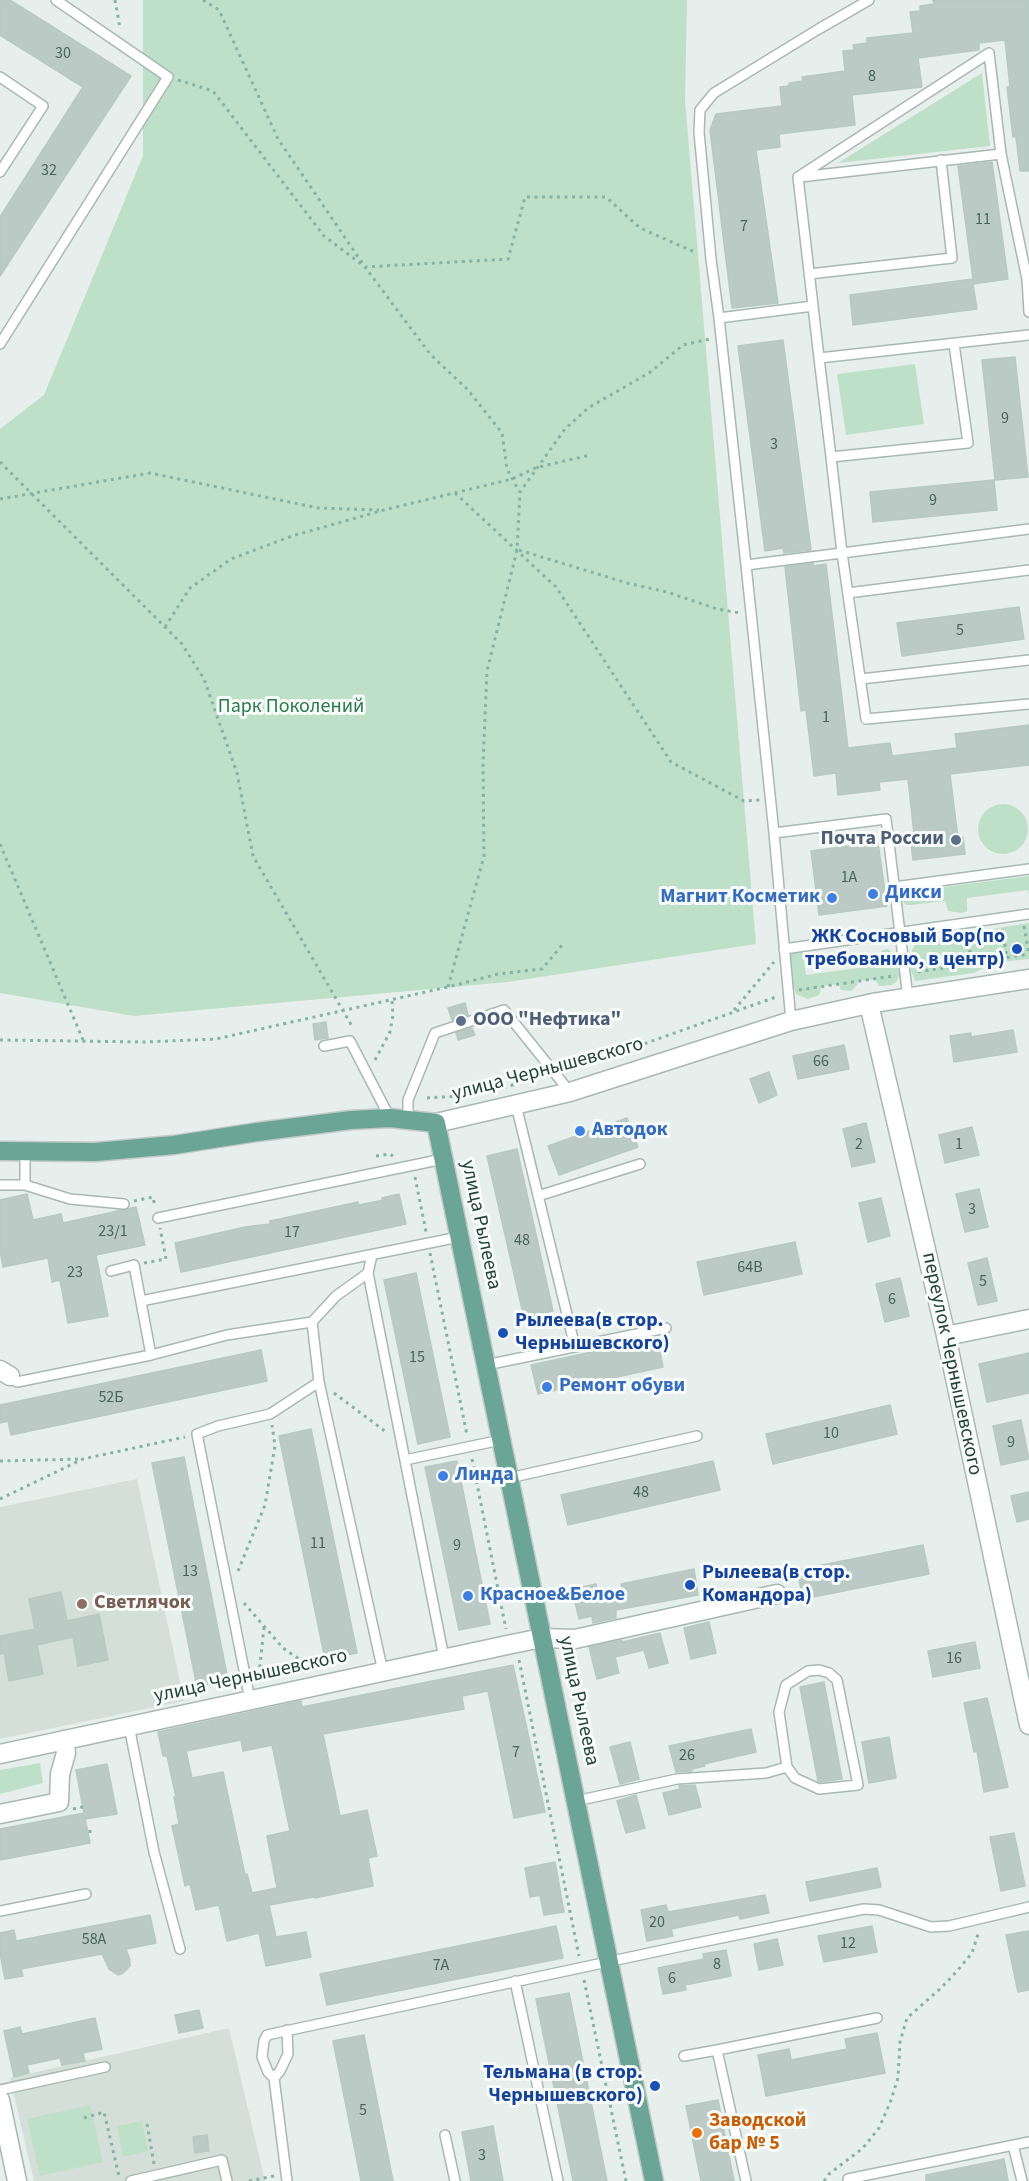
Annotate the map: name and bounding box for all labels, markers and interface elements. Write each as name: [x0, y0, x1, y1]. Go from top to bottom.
house number: 30: [55, 44, 71, 64]
house number: 8: [868, 67, 876, 87]
house number: 32: [41, 161, 57, 181]
house number: 11: [975, 210, 991, 230]
house number: 7: [740, 217, 748, 237]
house number: 9: [1001, 409, 1009, 429]
house number: 3: [770, 435, 778, 455]
house number: 9: [929, 491, 937, 511]
house number: 5: [956, 621, 964, 641]
park label: Парк Поколений: [218, 696, 364, 720]
house number: 1: [822, 708, 830, 728]
place label: Почта России: [821, 828, 944, 852]
marker: Почта России: [949, 833, 963, 847]
house number: 1А: [841, 868, 857, 888]
place label: Дикси: [885, 882, 942, 906]
place label: Магнит Косметик: [660, 886, 820, 910]
marker: Дикси: [866, 887, 880, 901]
marker: Магнит Косметик: [825, 891, 839, 905]
place label: ЖК Сосновый Бор(по требованию, в центр): [805, 926, 1005, 973]
marker: ЖК Сосновый Бор(по требованию, в центр): [1010, 942, 1024, 956]
place label: ООО "Нефтика": [473, 1009, 621, 1033]
marker: ООО "Нефтика": [454, 1014, 468, 1028]
street label: улица Чернышевского: [450, 1033, 646, 1107]
house number: 66: [813, 1052, 829, 1072]
place label: Автодок: [592, 1119, 668, 1143]
marker: Автодок: [573, 1124, 587, 1138]
house number: 2: [855, 1135, 863, 1155]
house number: 1: [955, 1135, 963, 1155]
street label: улица Рылеева: [455, 1158, 505, 1292]
house number: 3: [968, 1200, 976, 1220]
house number: 23/1: [98, 1222, 128, 1242]
house number: 17: [284, 1223, 300, 1243]
house number: 48: [514, 1231, 530, 1251]
street label: переулок Чернышевского: [916, 1250, 986, 1478]
house number: 64В: [737, 1258, 763, 1278]
house number: 23: [67, 1263, 83, 1283]
house number: 5: [979, 1272, 987, 1292]
house number: 6: [888, 1290, 896, 1310]
place label: Рылеева(в стор. Чернышевского): [515, 1310, 670, 1357]
marker: Рылеева(в стор. Чернышевского): [496, 1326, 510, 1340]
house number: 15: [409, 1348, 425, 1368]
place label: Ремонт обуви: [559, 1375, 685, 1399]
marker: Ремонт обуви: [540, 1380, 554, 1394]
house number: 52Б: [98, 1388, 124, 1408]
house number: 10: [823, 1424, 839, 1444]
house number: 9: [1007, 1433, 1015, 1453]
place label: Линда: [455, 1464, 514, 1488]
marker: Линда: [436, 1469, 450, 1483]
house number: 48: [633, 1483, 649, 1503]
house number: 11: [310, 1534, 326, 1554]
house number: 9: [453, 1536, 461, 1556]
house number: 13: [182, 1562, 198, 1582]
place label: Рылеева(в стор. Командора): [702, 1562, 850, 1609]
marker: Рылеева(в стор. Командора): [683, 1578, 697, 1592]
place label: Красное&Белое: [480, 1584, 625, 1608]
marker: Красное&Белое: [461, 1589, 475, 1603]
place label: Светлячок: [94, 1592, 191, 1616]
marker: Светлячок: [75, 1597, 89, 1611]
street label: улица Рылеева: [553, 1634, 603, 1768]
street label: улица Чернышевского: [152, 1645, 350, 1709]
house number: 16: [946, 1649, 962, 1669]
house number: 7: [512, 1743, 520, 1763]
house number: 26: [679, 1746, 695, 1766]
house number: 20: [649, 1913, 665, 1933]
house number: 58А: [82, 1930, 106, 1950]
house number: 12: [840, 1934, 856, 1954]
house number: 8: [713, 1955, 721, 1975]
house number: 7А: [433, 1956, 449, 1976]
house number: 6: [668, 1969, 676, 1989]
place label: Тельмана (в стор. Чернышевского): [483, 2062, 643, 2109]
marker: Тельмана (в стор. Чернышевского): [648, 2079, 662, 2093]
house number: 5: [359, 2101, 367, 2121]
place label: Заводской бар № 5: [709, 2110, 807, 2157]
marker: Заводской бар № 5: [690, 2126, 704, 2140]
house number: 3: [478, 2146, 486, 2166]

